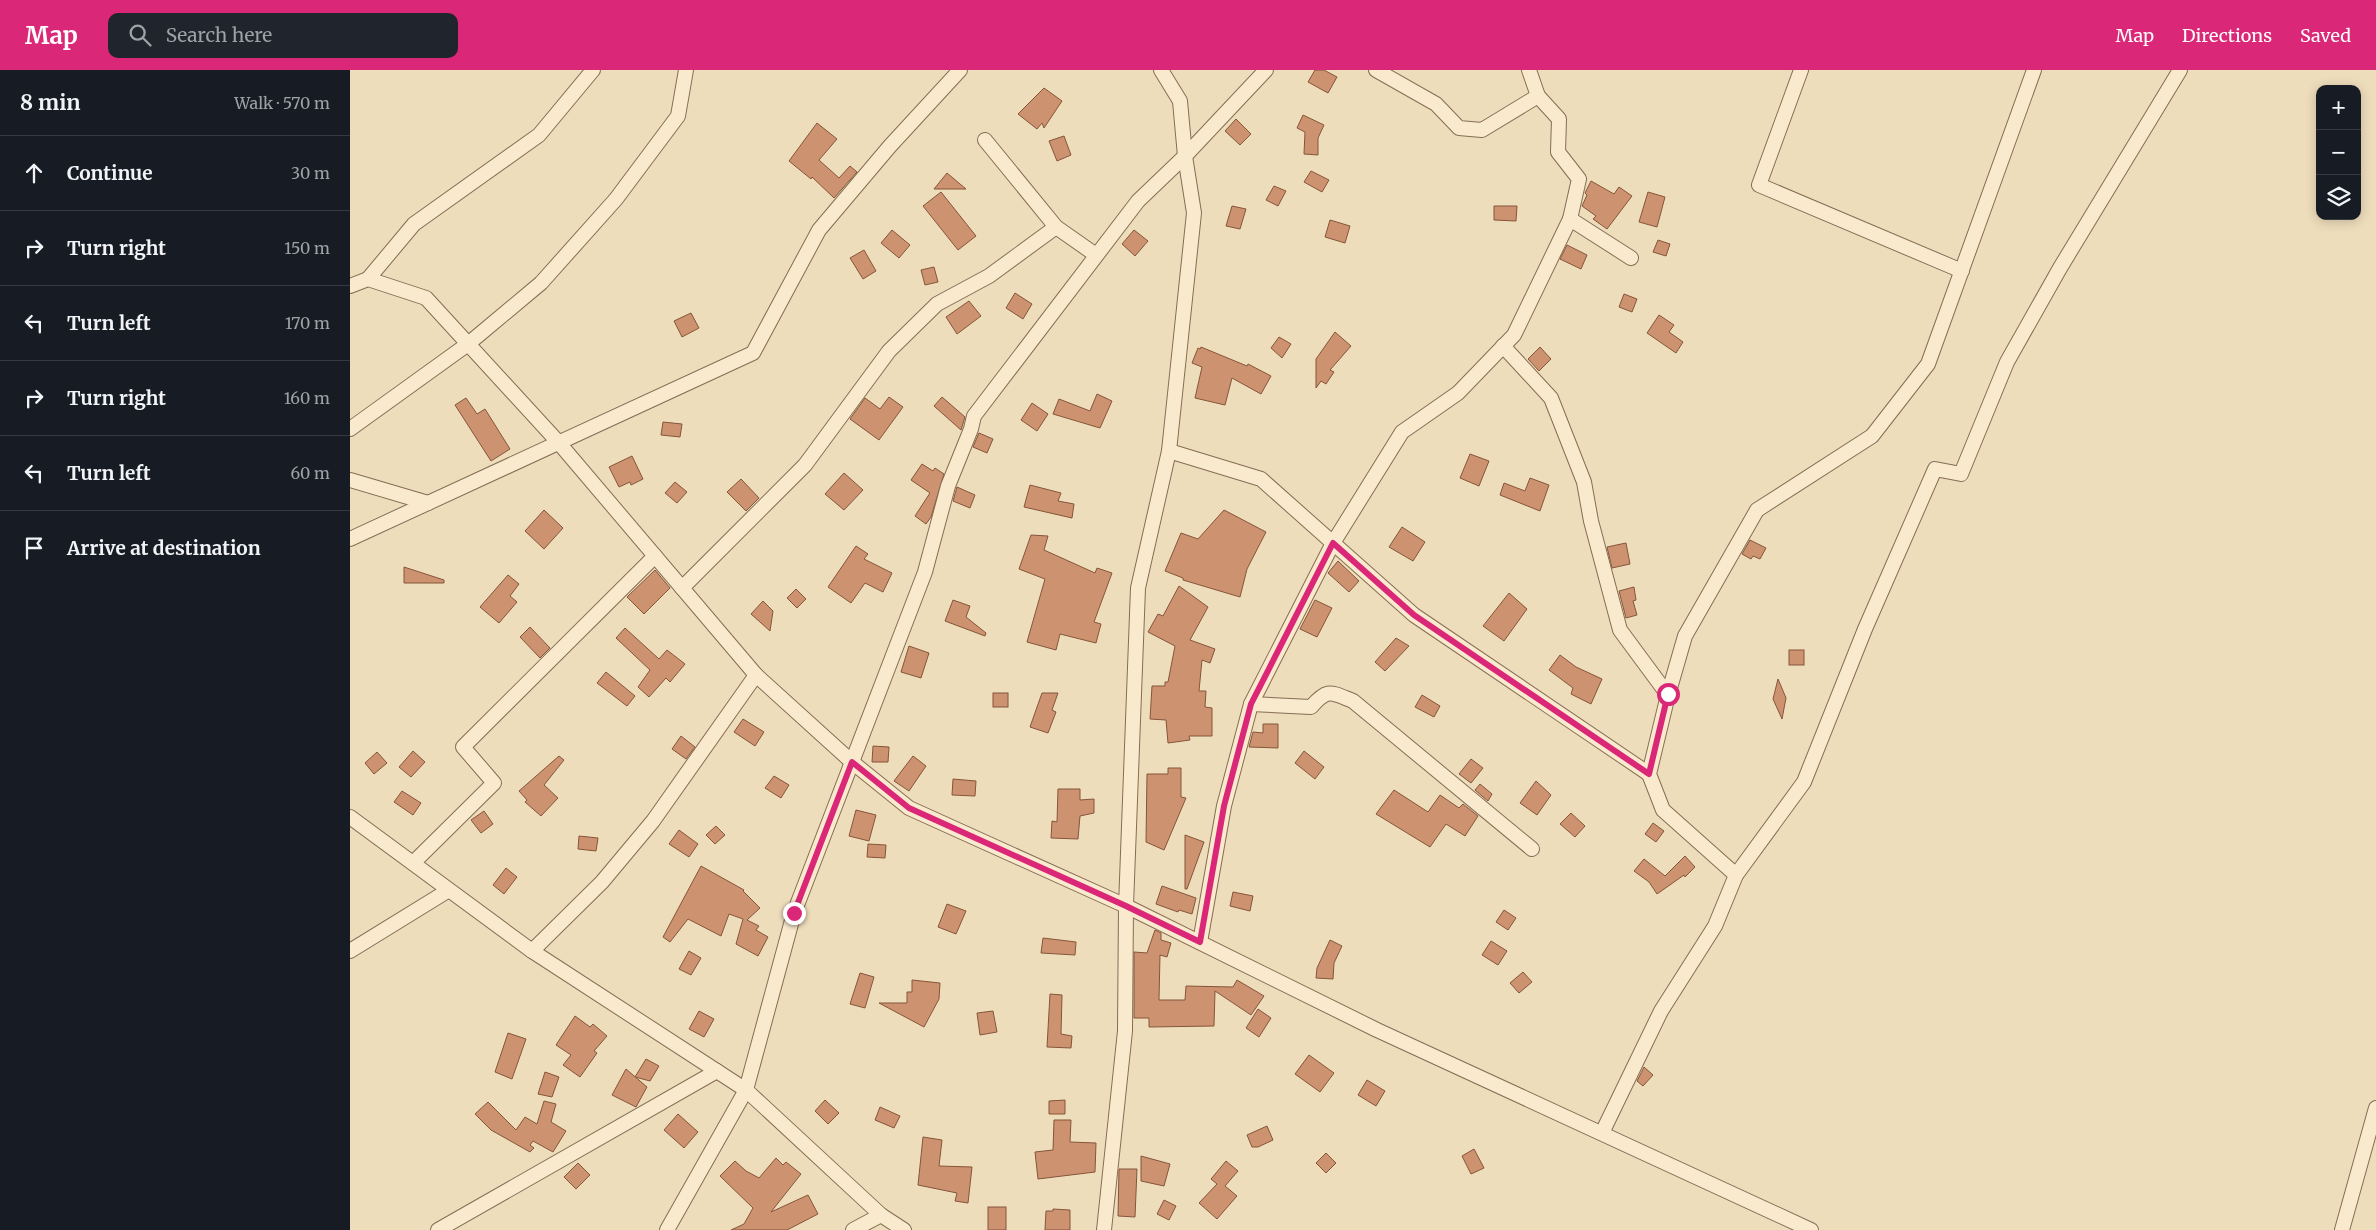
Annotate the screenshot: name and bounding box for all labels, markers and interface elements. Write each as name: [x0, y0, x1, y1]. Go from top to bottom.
search box: [108, 13, 458, 58]
text: Map: [25, 20, 78, 51]
icon: search: [126, 21, 154, 49]
text: Search here: [166, 23, 272, 47]
text: Map: [2116, 24, 2154, 47]
text: Directions: [2182, 24, 2272, 47]
text: Saved: [2300, 24, 2351, 47]
map controls: [2316, 85, 2361, 220]
button: +: [2316, 85, 2361, 130]
text: 8 min: [20, 89, 81, 116]
text: Walk · 570 m: [234, 93, 330, 113]
button: −: [2316, 130, 2361, 175]
icon: ahead: [20, 159, 48, 187]
text: Continue: [67, 161, 153, 185]
text: 30 m: [291, 163, 330, 183]
button: layers: [2316, 175, 2361, 220]
icon: right: [20, 234, 48, 262]
text: Turn right: [67, 236, 166, 260]
text: 150 m: [284, 238, 330, 258]
icon: left: [20, 309, 48, 337]
text: Turn left: [67, 311, 151, 335]
text: 170 m: [285, 313, 330, 333]
icon: right: [20, 384, 48, 412]
text: Turn right: [67, 386, 166, 410]
text: 160 m: [284, 388, 330, 408]
icon: left: [20, 459, 48, 487]
text: Turn left: [67, 461, 151, 485]
text: 60 m: [290, 463, 330, 483]
icon: arrive: [20, 534, 48, 562]
text: Arrive at destination: [67, 536, 261, 560]
route start: [1657, 683, 1680, 706]
route end: [783, 902, 806, 925]

